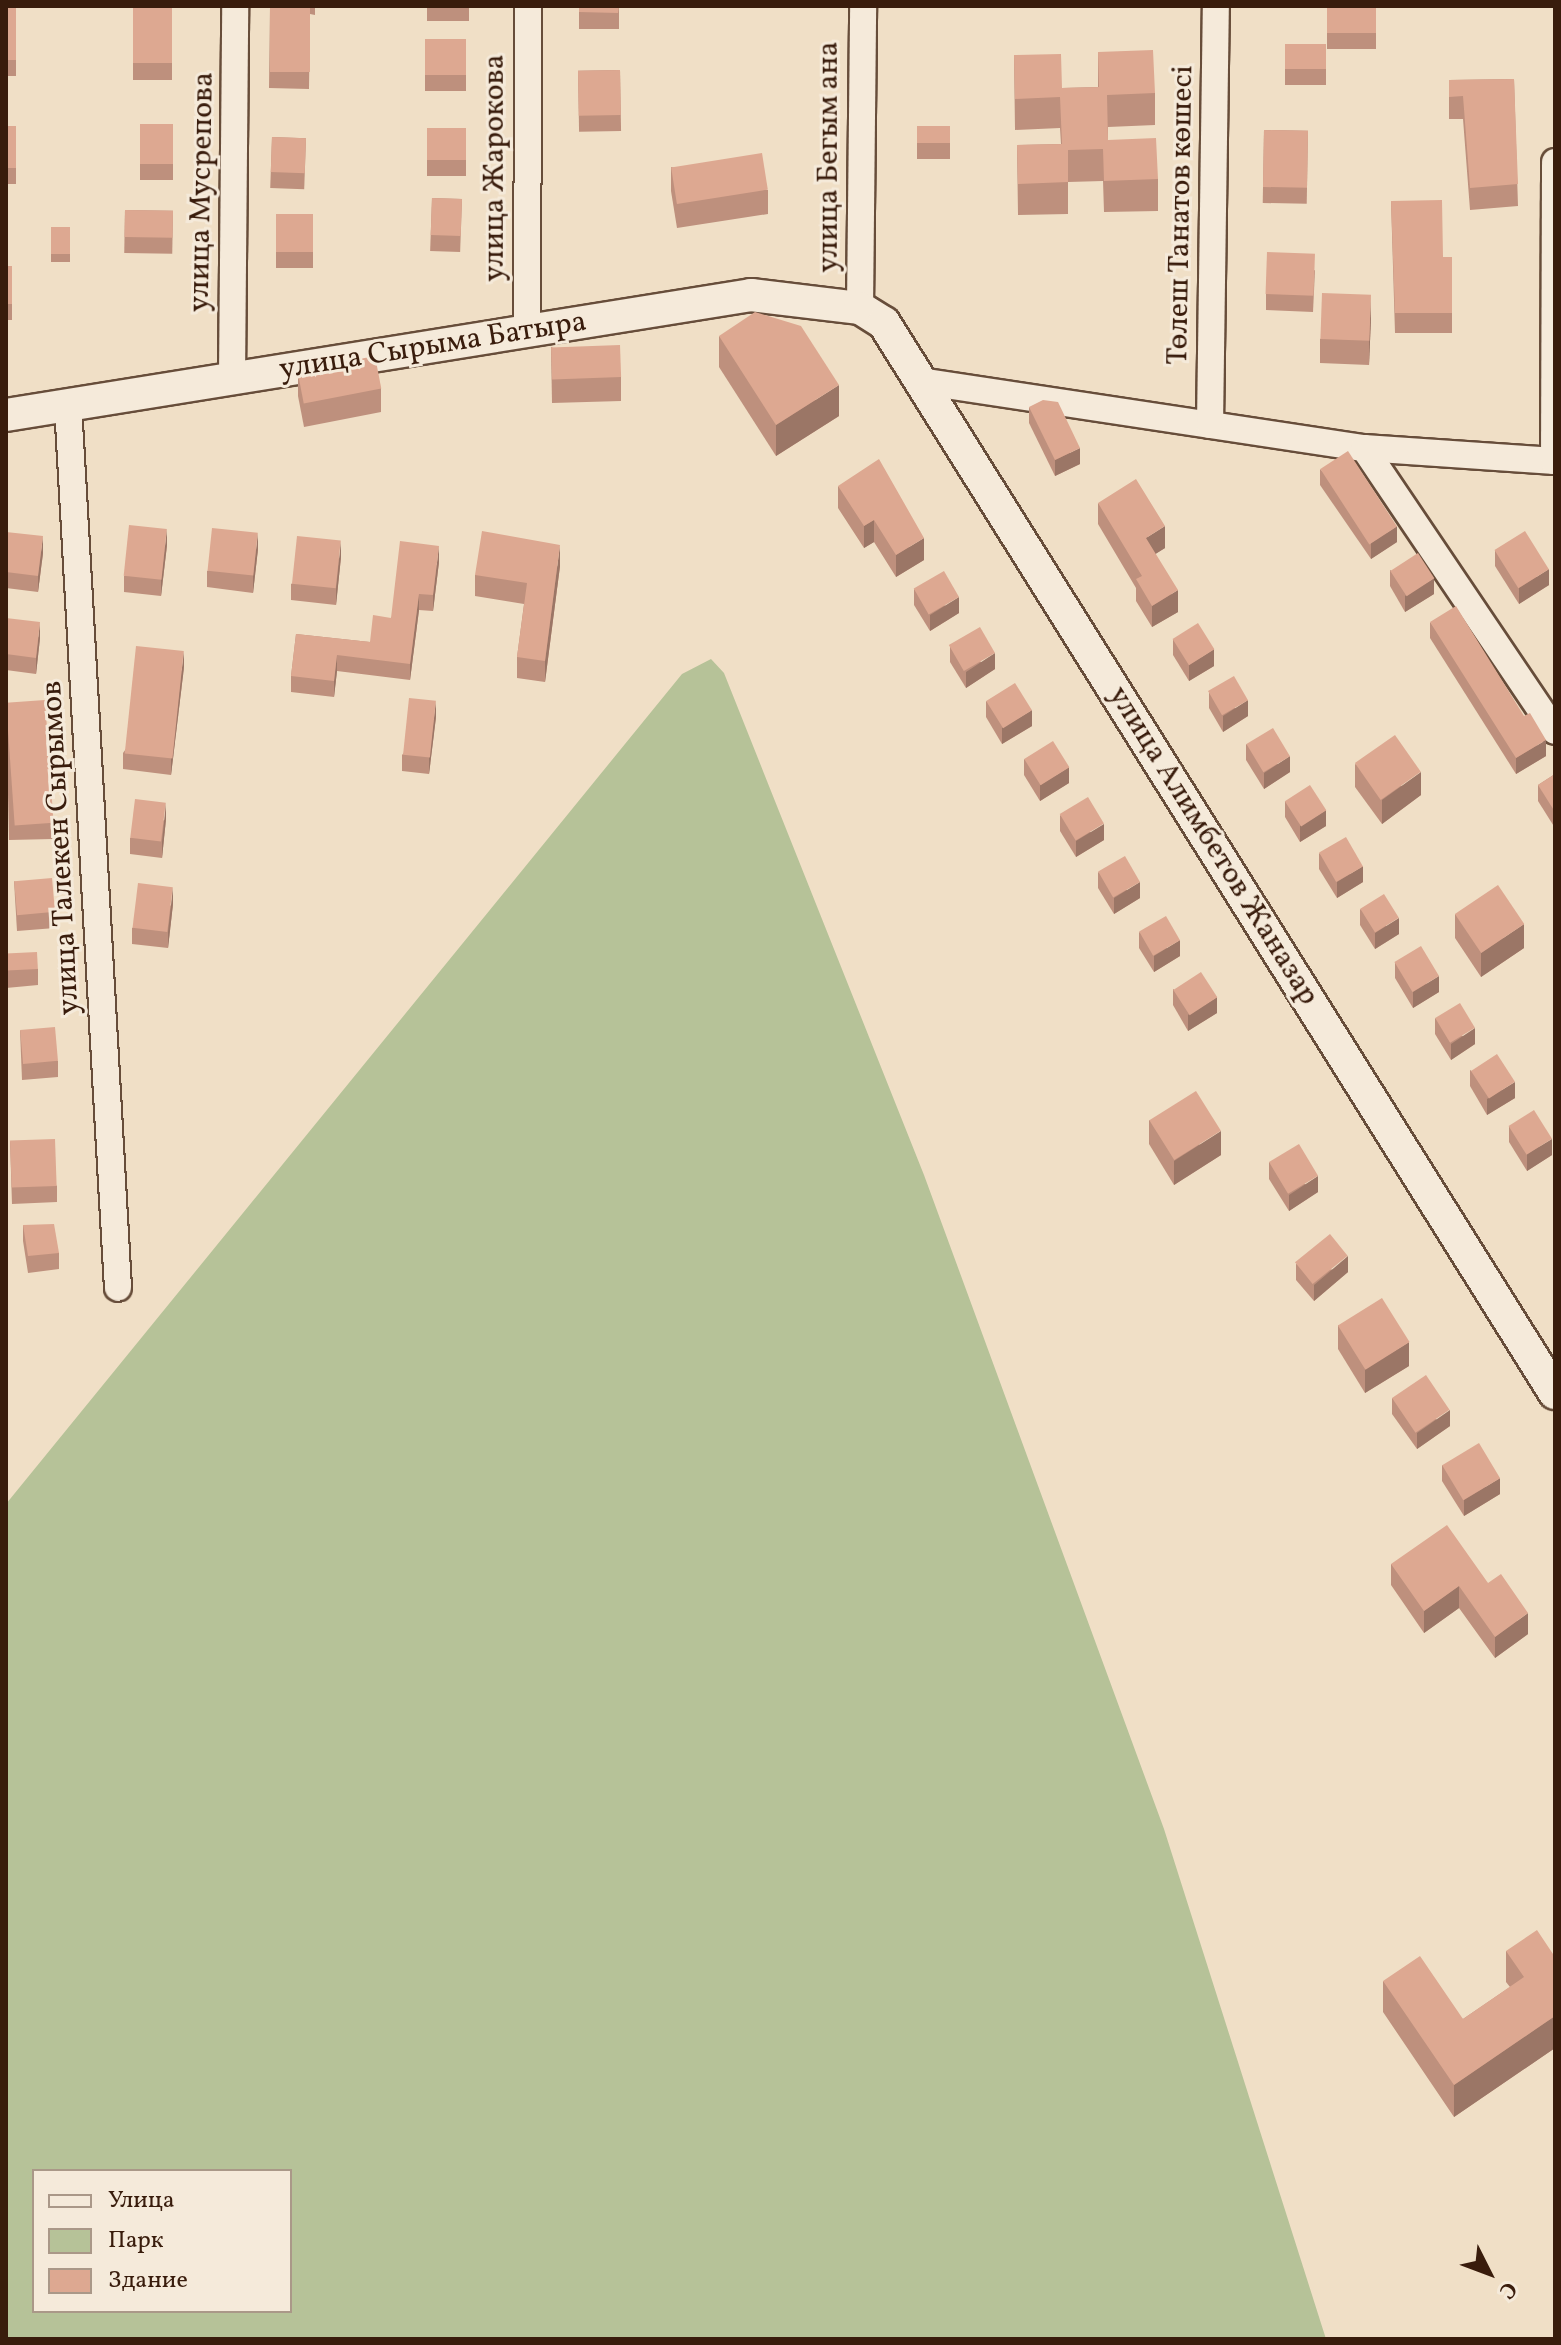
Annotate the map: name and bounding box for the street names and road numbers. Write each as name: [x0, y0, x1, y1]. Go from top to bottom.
street label: улица Бегым ана: [811, 41, 847, 273]
street label: улица Жарокова: [477, 54, 513, 282]
street label: Төлеш Танатов көшесі: [1160, 64, 1202, 366]
street label: улица Мусрепова: [182, 72, 222, 312]
street label: улица Сырыма Батыра: [277, 304, 589, 388]
street label: улица Талекен Сырымов: [34, 679, 88, 1017]
street label: улица Алимбетов Жаназар: [1100, 680, 1326, 1012]

